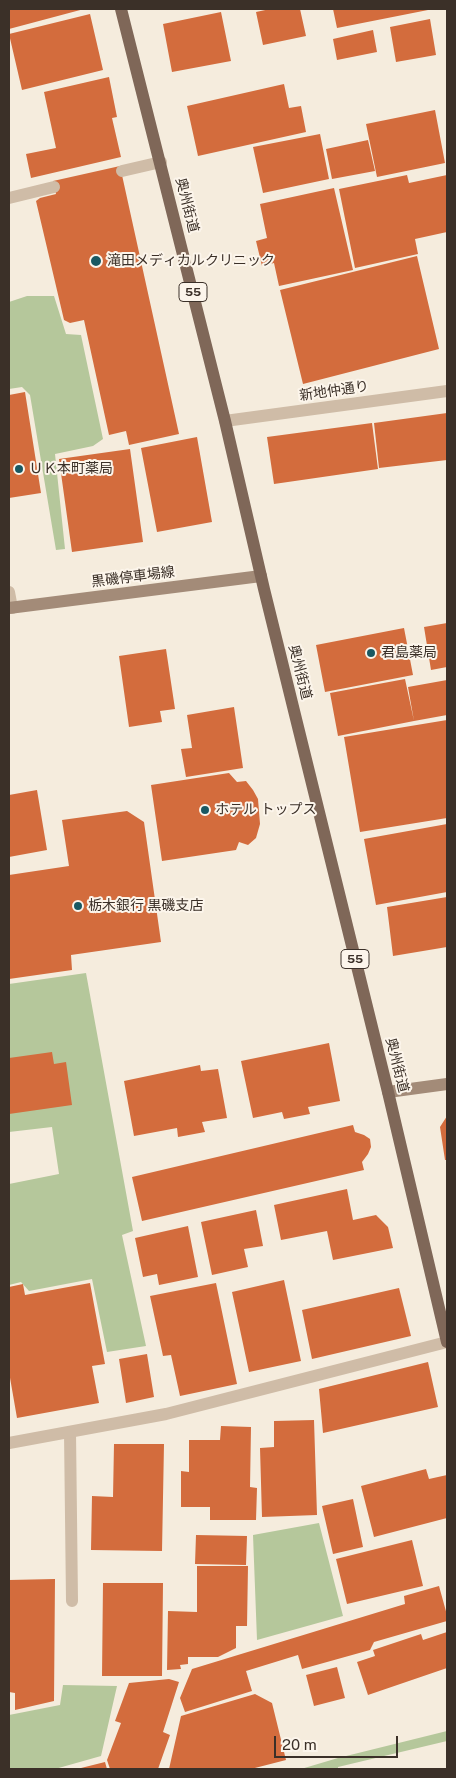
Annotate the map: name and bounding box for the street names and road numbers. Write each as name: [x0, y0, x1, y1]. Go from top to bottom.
street label: 奥州街道: [172, 176, 202, 234]
road number: 55: [179, 282, 207, 302]
street label: 新地仲通り: [298, 378, 370, 404]
street label: 黒磯停車場線: [90, 564, 176, 590]
street label: 奥州街道: [285, 643, 315, 701]
road number: 55: [341, 950, 369, 969]
street label: 奥州街道: [382, 1036, 412, 1094]

